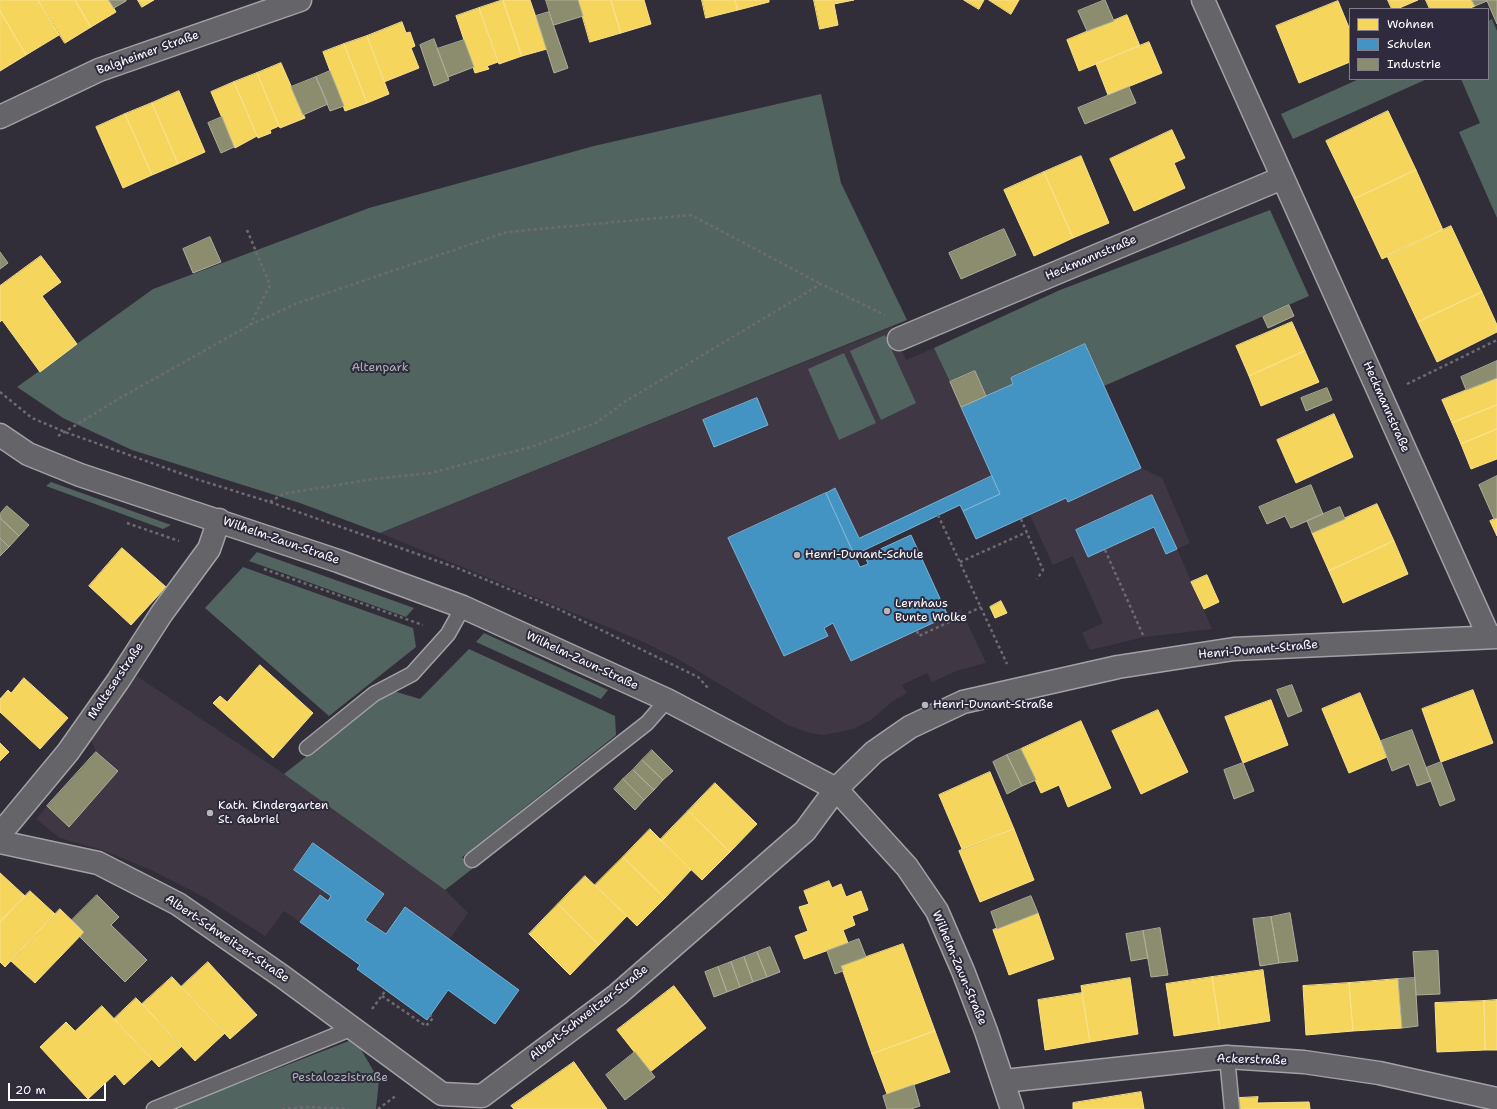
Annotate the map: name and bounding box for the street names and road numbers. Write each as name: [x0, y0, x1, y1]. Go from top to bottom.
street label: Balgheimer Straße: [95, 28, 201, 78]
street label: Heckmannstraße: [1043, 232, 1139, 284]
street label: Heckmannstraße: [1359, 359, 1413, 455]
street label: Wilhelm-Zaun-Straße: [221, 514, 341, 568]
street label: Wilhelm-Zaun-Straße: [523, 629, 641, 693]
street label: Henri-Dunant-Straße: [1197, 638, 1319, 662]
street label: Malteserstraße: [85, 640, 147, 722]
street label: Albert-Schweitzer-Straße: [162, 892, 292, 986]
street label: Wilhelm-Zaun-Straße: [928, 909, 990, 1027]
street label: Albert-Schweitzer-Straße: [527, 962, 651, 1064]
street label: Ackerstraße: [1216, 1052, 1288, 1068]

